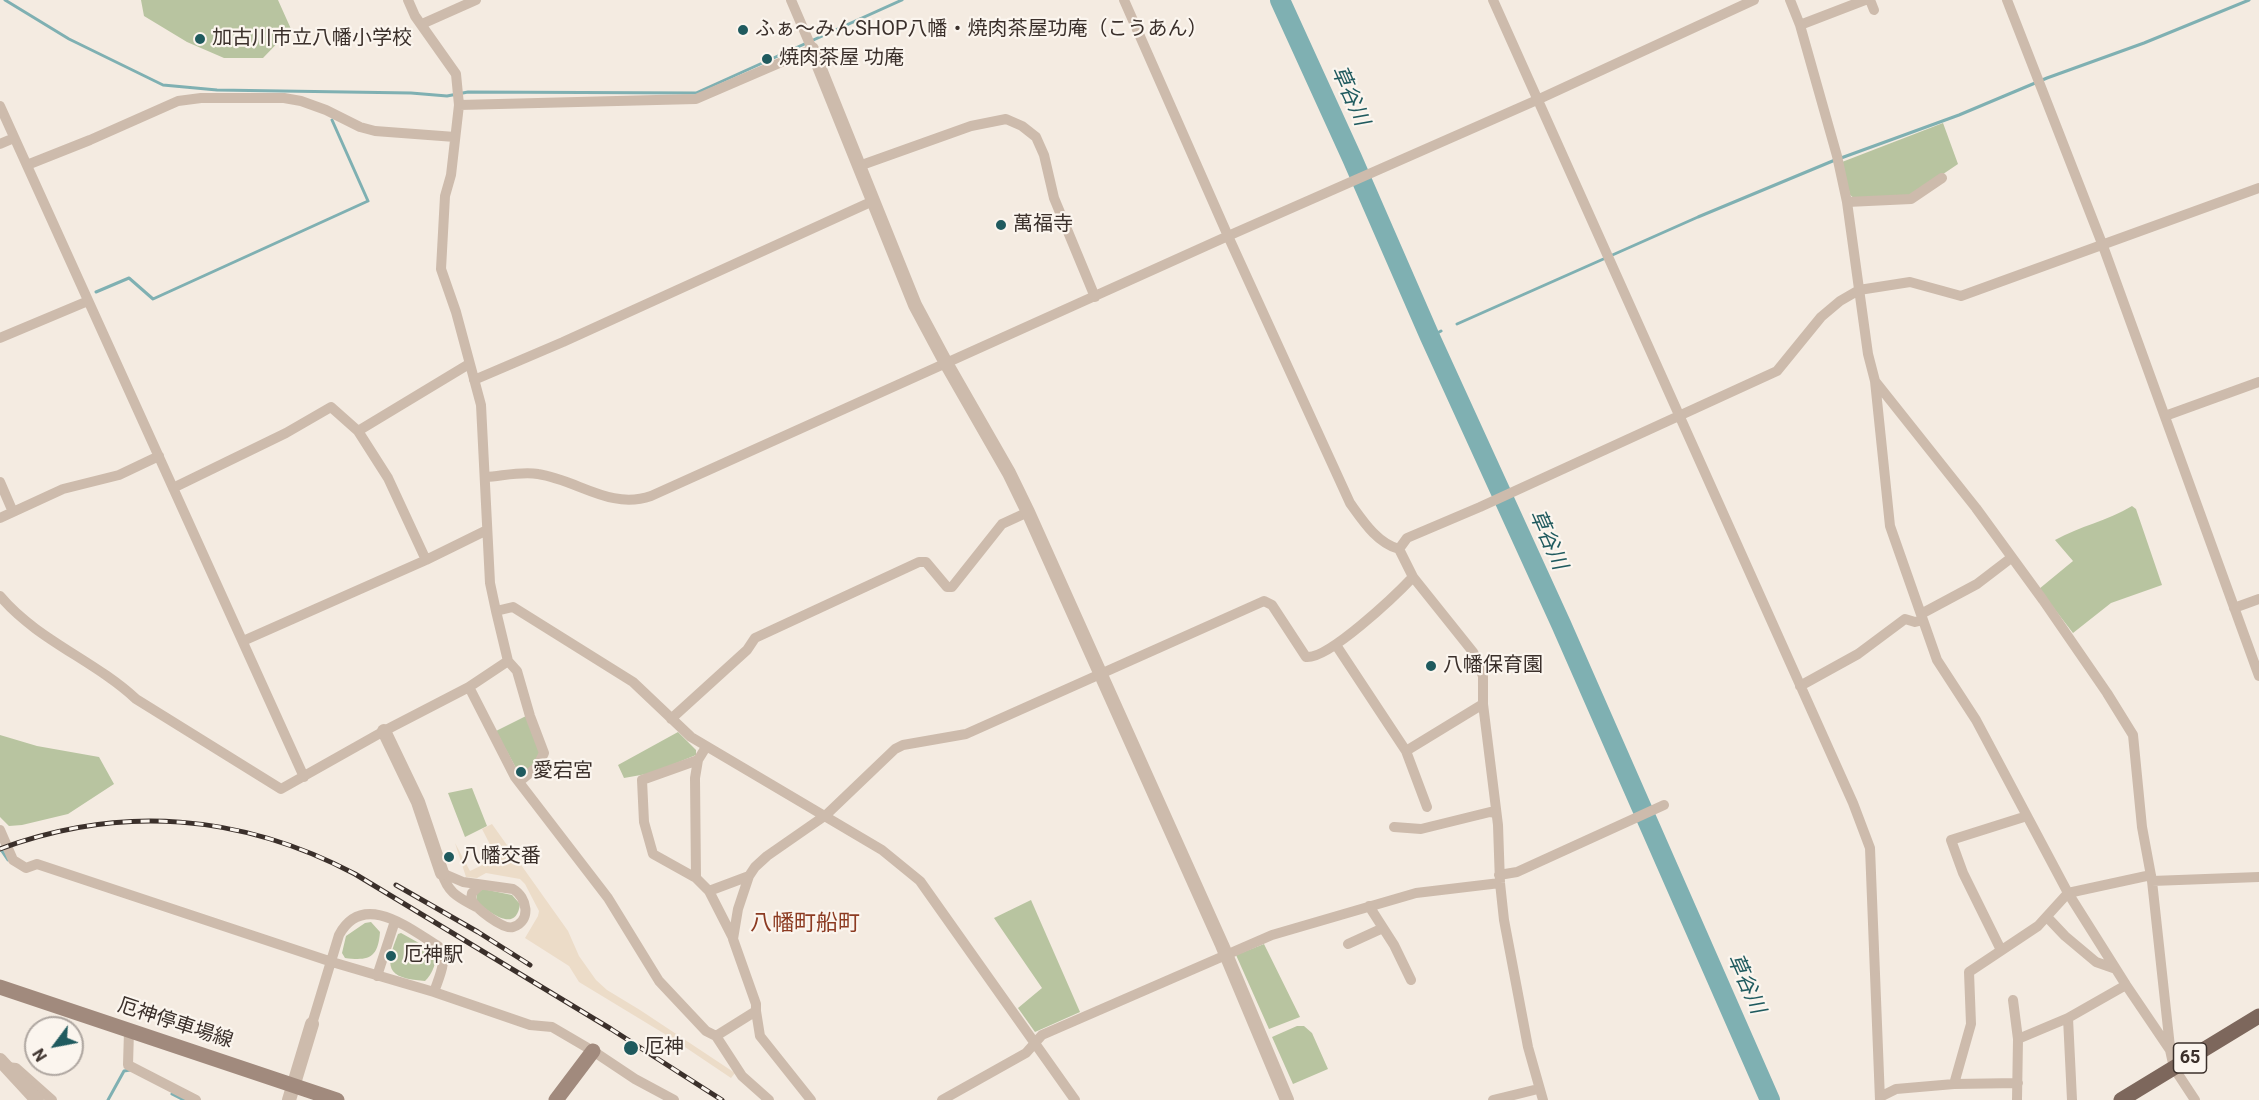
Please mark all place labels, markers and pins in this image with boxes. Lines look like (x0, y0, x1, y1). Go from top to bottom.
place label: ふぁ～みんSHOP八幡・焼肉茶屋功庵（こうあん） (755, 18, 1208, 42)
marker: ふぁ～みんSHOP八幡・焼肉茶屋功庵（こうあん） (736, 23, 750, 37)
place label: 加古川市立八幡小学校 (212, 27, 412, 51)
marker: 加古川市立八幡小学校 (193, 32, 207, 46)
place label: 焼肉茶屋 功庵 (779, 47, 904, 71)
marker: 焼肉茶屋 功庵 (760, 52, 774, 66)
place label: 萬福寺 (1013, 213, 1073, 237)
marker: 萬福寺 (994, 218, 1008, 232)
place label: 八幡保育園 (1443, 654, 1543, 678)
marker: 八幡保育園 (1424, 659, 1438, 673)
place label: 愛宕宮 (533, 760, 593, 784)
marker: 愛宕宮 (514, 765, 528, 779)
place label: 八幡交番 (461, 845, 541, 869)
marker: 八幡交番 (442, 850, 456, 864)
place label: 厄神駅 (403, 944, 463, 968)
marker: 厄神駅 (384, 949, 398, 963)
place label: 厄神 (644, 1036, 684, 1060)
marker: 厄神 (622, 1039, 640, 1057)

